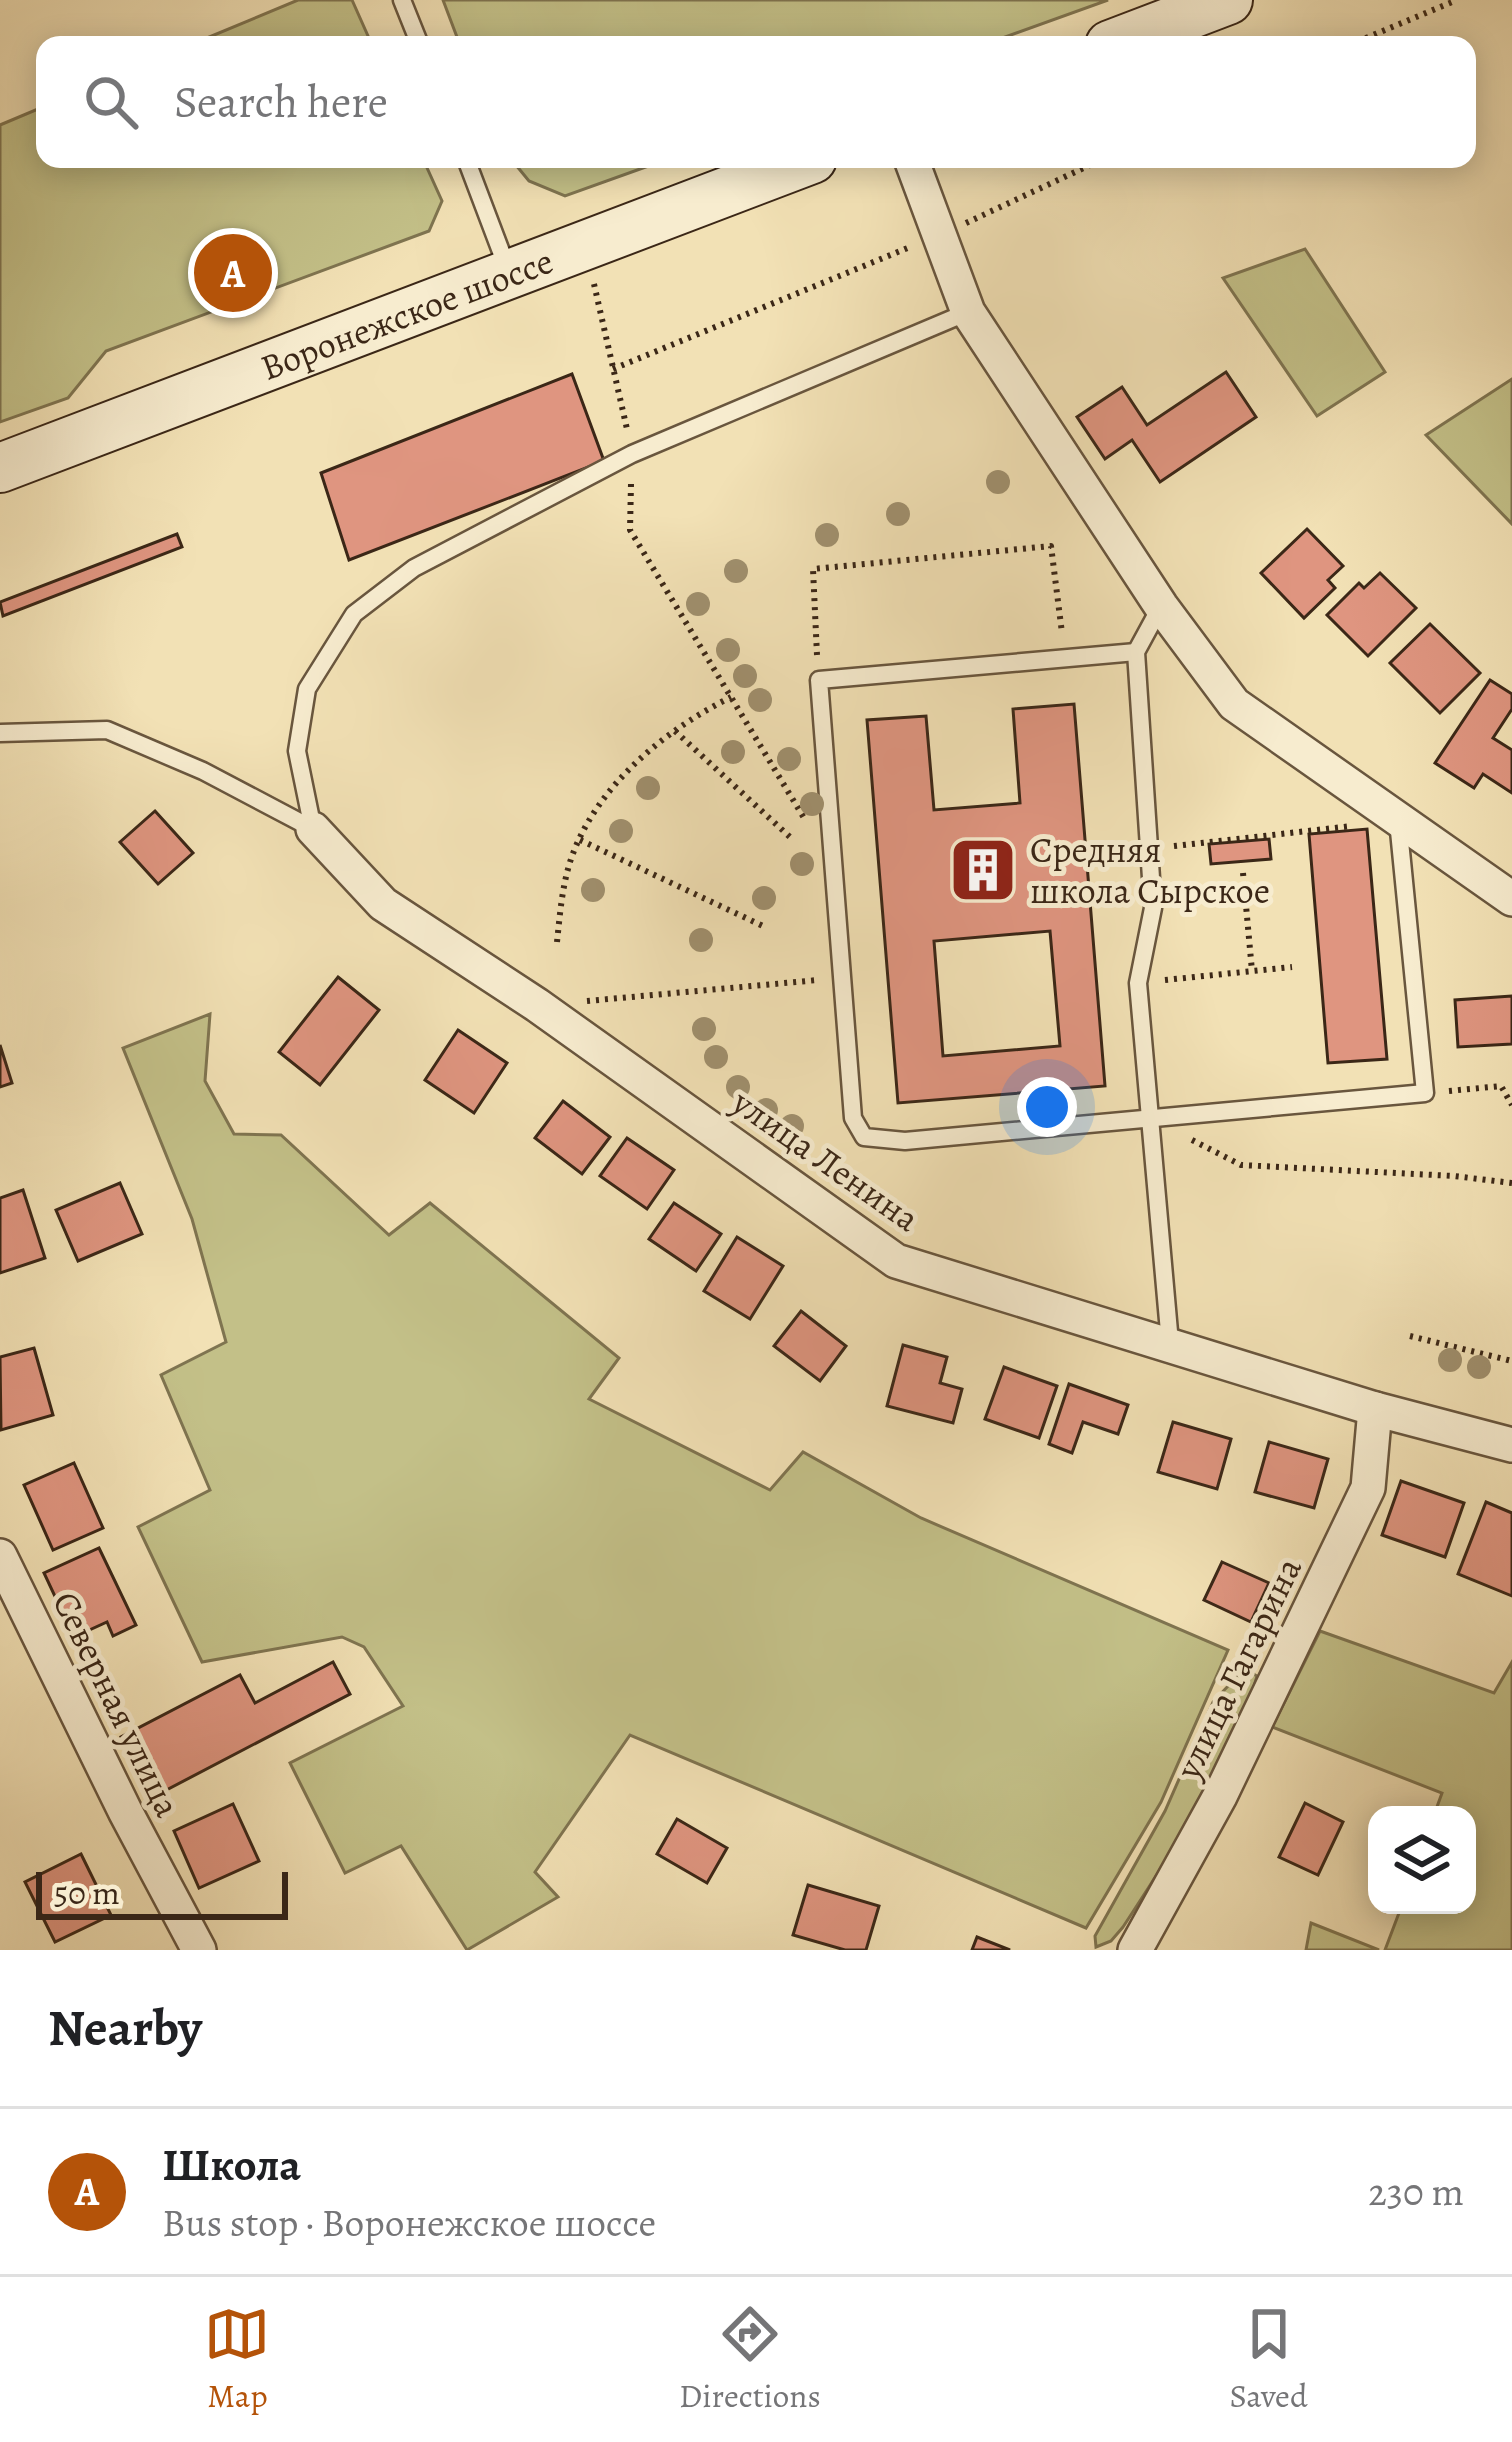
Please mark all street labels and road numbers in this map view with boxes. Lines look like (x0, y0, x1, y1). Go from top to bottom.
street label: Воронежское шоссе (253, 235, 560, 391)
street label: улица Ленина (722, 1077, 930, 1243)
street label: улица Гагарина (1163, 1549, 1313, 1788)
street label: Северная улица (41, 1583, 193, 1825)

